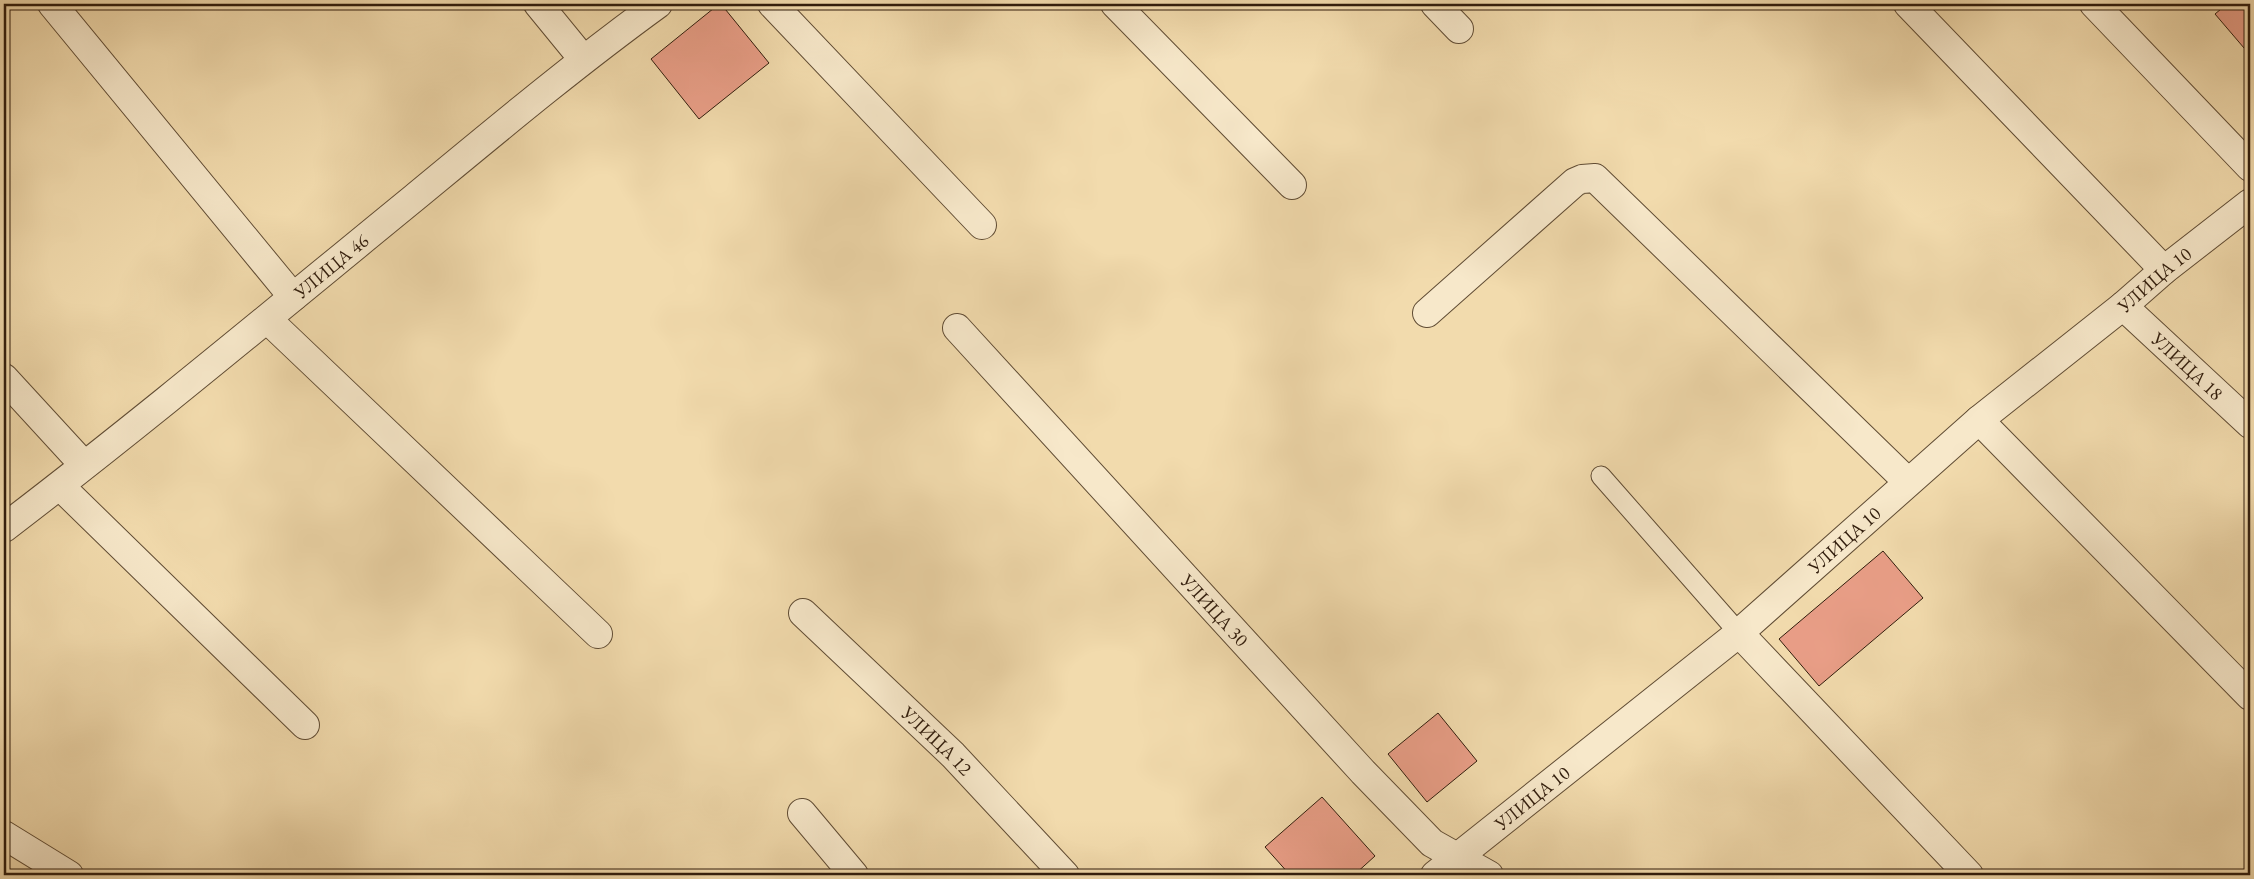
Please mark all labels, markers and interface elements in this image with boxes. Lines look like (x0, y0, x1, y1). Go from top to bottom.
street label: УЛИЦА 46 (288, 228, 374, 305)
street label: УЛИЦА 10 (2111, 241, 2196, 319)
street label: УЛИЦА 18 (2145, 326, 2229, 406)
street label: УЛИЦА 10 (1802, 501, 1886, 580)
street label: УЛИЦА 30 (1175, 568, 1254, 651)
street label: УЛИЦА 12 (896, 700, 978, 781)
street label: УЛИЦА 10 (1488, 760, 1575, 836)

